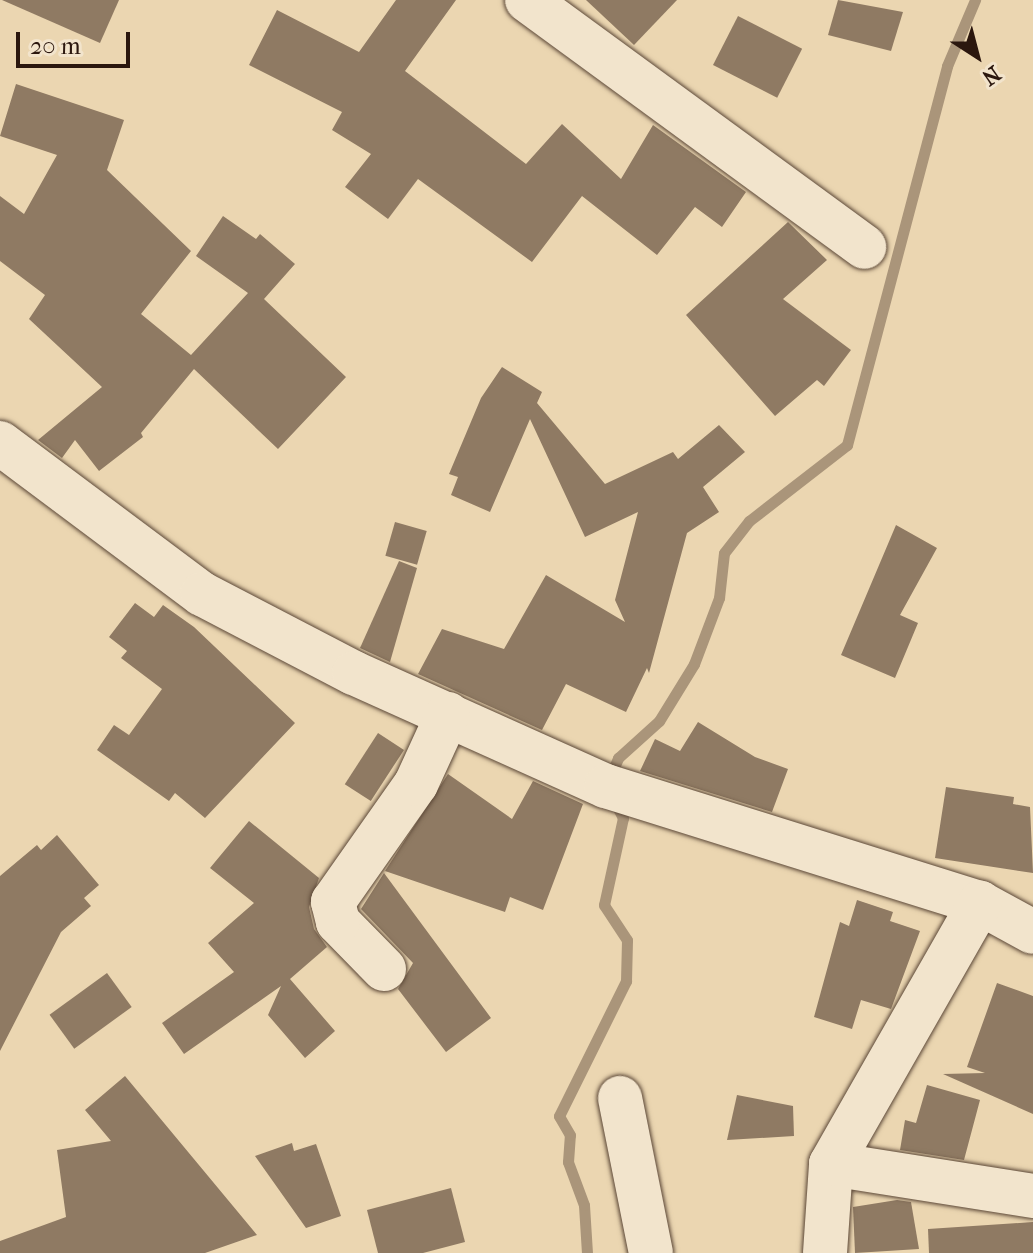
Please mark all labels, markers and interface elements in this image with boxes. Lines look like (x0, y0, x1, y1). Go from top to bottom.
scale bar (20, 16, 134, 66)
north arrow (937, 16, 1017, 96)
text: 20 m (30, 32, 81, 60)
text: N (977, 60, 1006, 91)

